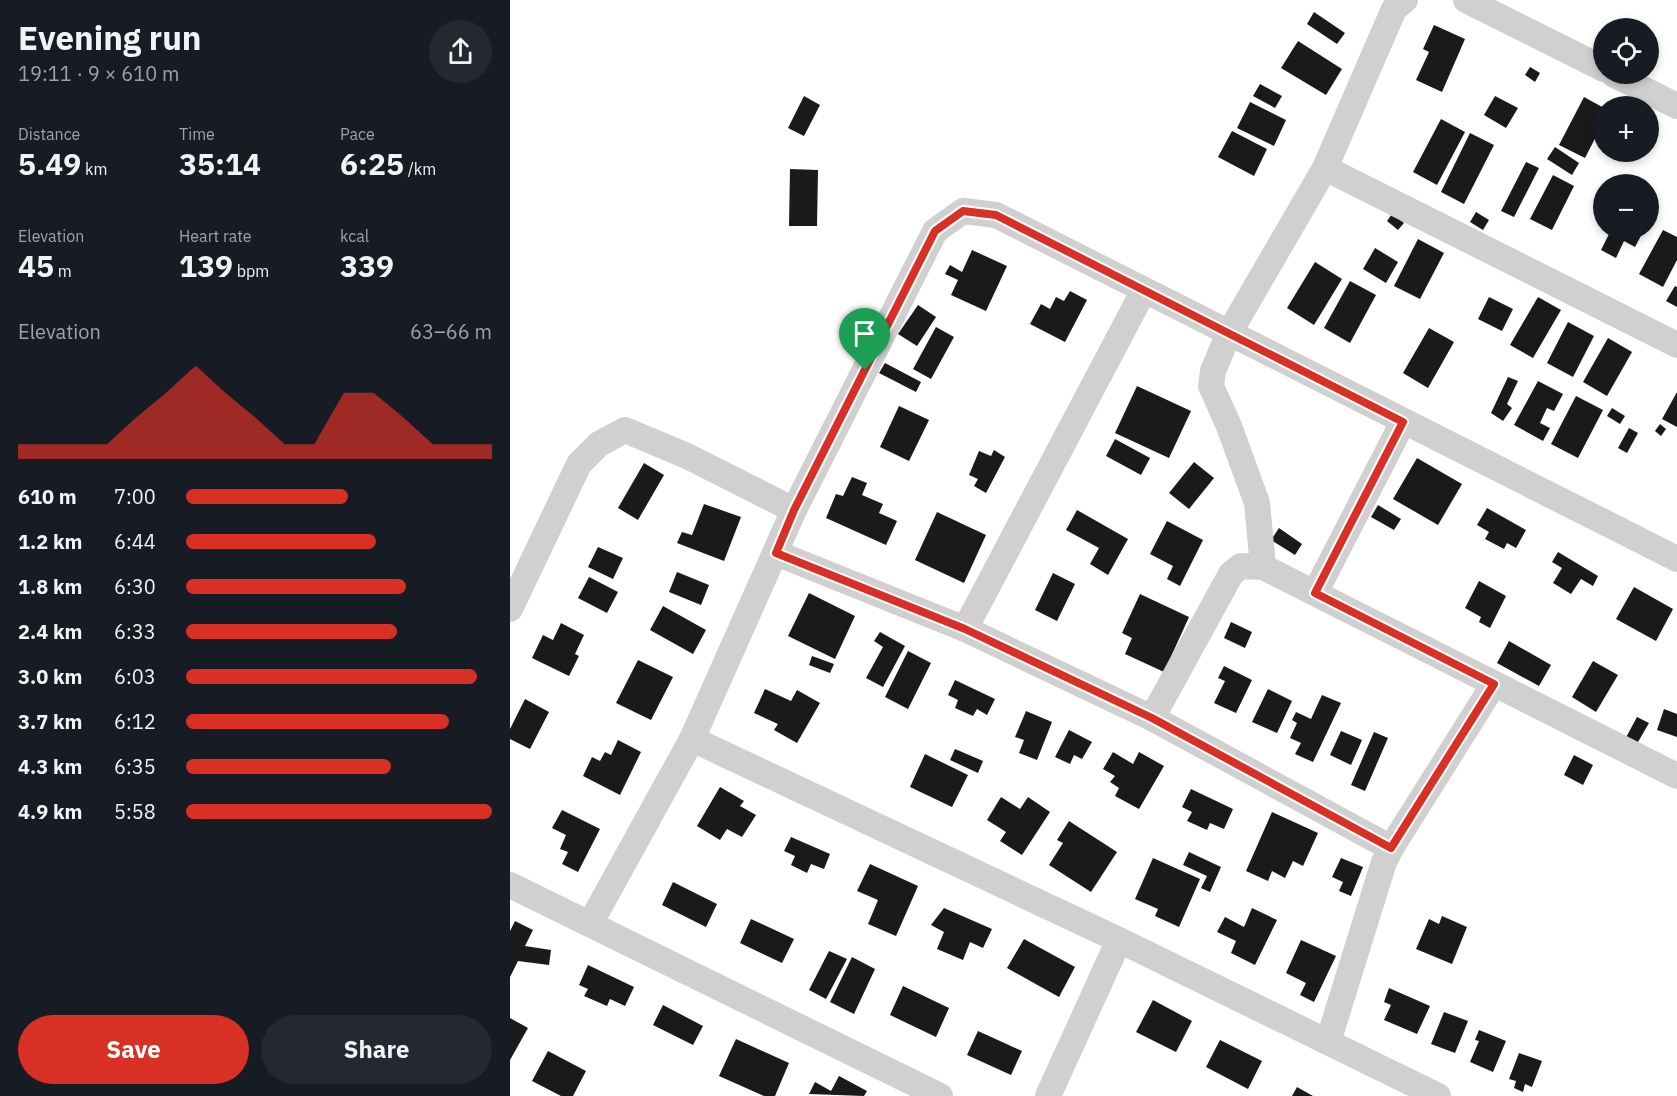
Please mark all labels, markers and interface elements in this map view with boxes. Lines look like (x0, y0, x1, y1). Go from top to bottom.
text: Evening run (18, 16, 202, 59)
map controls (1593, 18, 1659, 240)
button: locate (1593, 18, 1659, 84)
button: share (429, 20, 492, 83)
text: 19:11 · 9 × 610 m (18, 60, 179, 87)
button: + (1593, 96, 1659, 162)
text: Distance (18, 124, 80, 144)
text: Time (179, 124, 215, 144)
text: Pace (340, 124, 375, 144)
text: 5.49 (18, 144, 81, 183)
text: 35:14 (179, 144, 261, 183)
text: 6:25 (340, 144, 404, 183)
text: km (81, 159, 108, 179)
text: /km (404, 159, 436, 179)
button: − (1593, 174, 1659, 240)
text: Elevation (18, 226, 84, 246)
text: Heart rate (179, 226, 252, 246)
text: kcal (340, 226, 369, 246)
text: 45 (18, 246, 54, 285)
text: 139 (179, 246, 233, 285)
text: 339 (340, 246, 394, 285)
text: m (54, 261, 72, 281)
text: bpm (233, 261, 269, 281)
pin (839, 308, 890, 370)
icon: arrive (848, 317, 881, 350)
text: Elevation (18, 318, 101, 345)
text: 63–66 m (410, 318, 492, 345)
text: 610 m (18, 483, 77, 510)
text: 7:00 (114, 483, 156, 510)
text: 1.2 km (18, 528, 82, 555)
text: 6:44 (114, 528, 156, 555)
text: 1.8 km (18, 573, 82, 600)
text: 6:30 (114, 573, 156, 600)
text: 2.4 km (18, 618, 82, 645)
text: 6:33 (114, 618, 156, 645)
text: 3.0 km (18, 663, 82, 690)
text: 6:03 (114, 663, 156, 690)
text: 3.7 km (18, 708, 82, 735)
text: 6:12 (114, 708, 156, 735)
text: 4.3 km (18, 753, 82, 780)
text: 6:35 (114, 753, 156, 780)
text: 4.9 km (18, 798, 82, 825)
text: 5:58 (114, 798, 156, 825)
button: Save (18, 1015, 249, 1084)
button: Share (261, 1015, 492, 1084)

